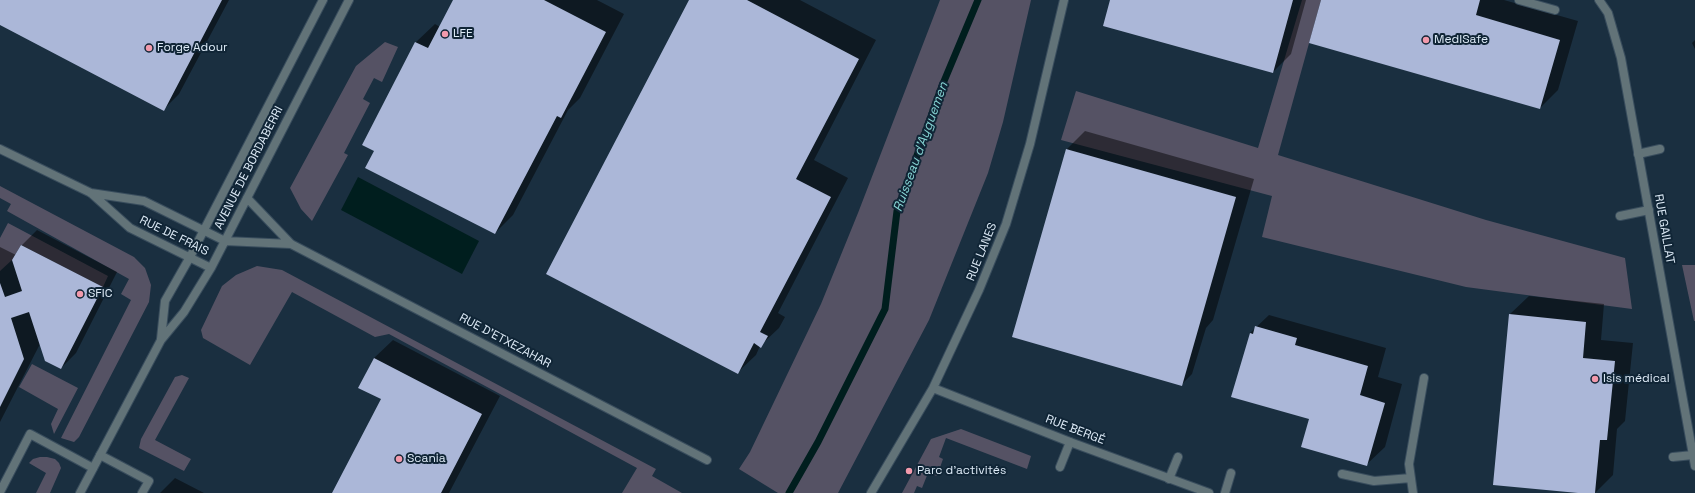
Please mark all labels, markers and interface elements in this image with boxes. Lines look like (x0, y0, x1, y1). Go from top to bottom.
place label: LFE (453, 27, 473, 41)
marker: LFE (440, 29, 450, 39)
place label: MedISafe (1434, 33, 1488, 47)
marker: MedISafe (1421, 35, 1431, 45)
place label: Forge Adour (157, 41, 228, 55)
marker: Forge Adour (144, 43, 154, 53)
water label: Ruisseau d'Ayguemen (890, 80, 952, 214)
street label: AVENUE DE BORDABERRI (212, 104, 286, 232)
street label: RUE GAILLAT (1651, 193, 1677, 265)
street label: RUE DE FRAIS (137, 213, 211, 259)
street label: RUE LANES (964, 221, 1000, 283)
place label: SFIC (88, 287, 112, 301)
marker: SFIC (75, 289, 85, 299)
street label: RUE D'ETXEZAHAR (457, 311, 553, 371)
place label: Isis médical (1603, 372, 1670, 386)
marker: Isis médical (1590, 374, 1600, 384)
street label: RUE BERGÉ (1043, 412, 1107, 448)
place label: Scania (407, 452, 446, 466)
marker: Scania (394, 454, 404, 464)
place label: Parc d'activités (917, 464, 1006, 478)
marker: Parc d'activités (904, 466, 914, 476)

